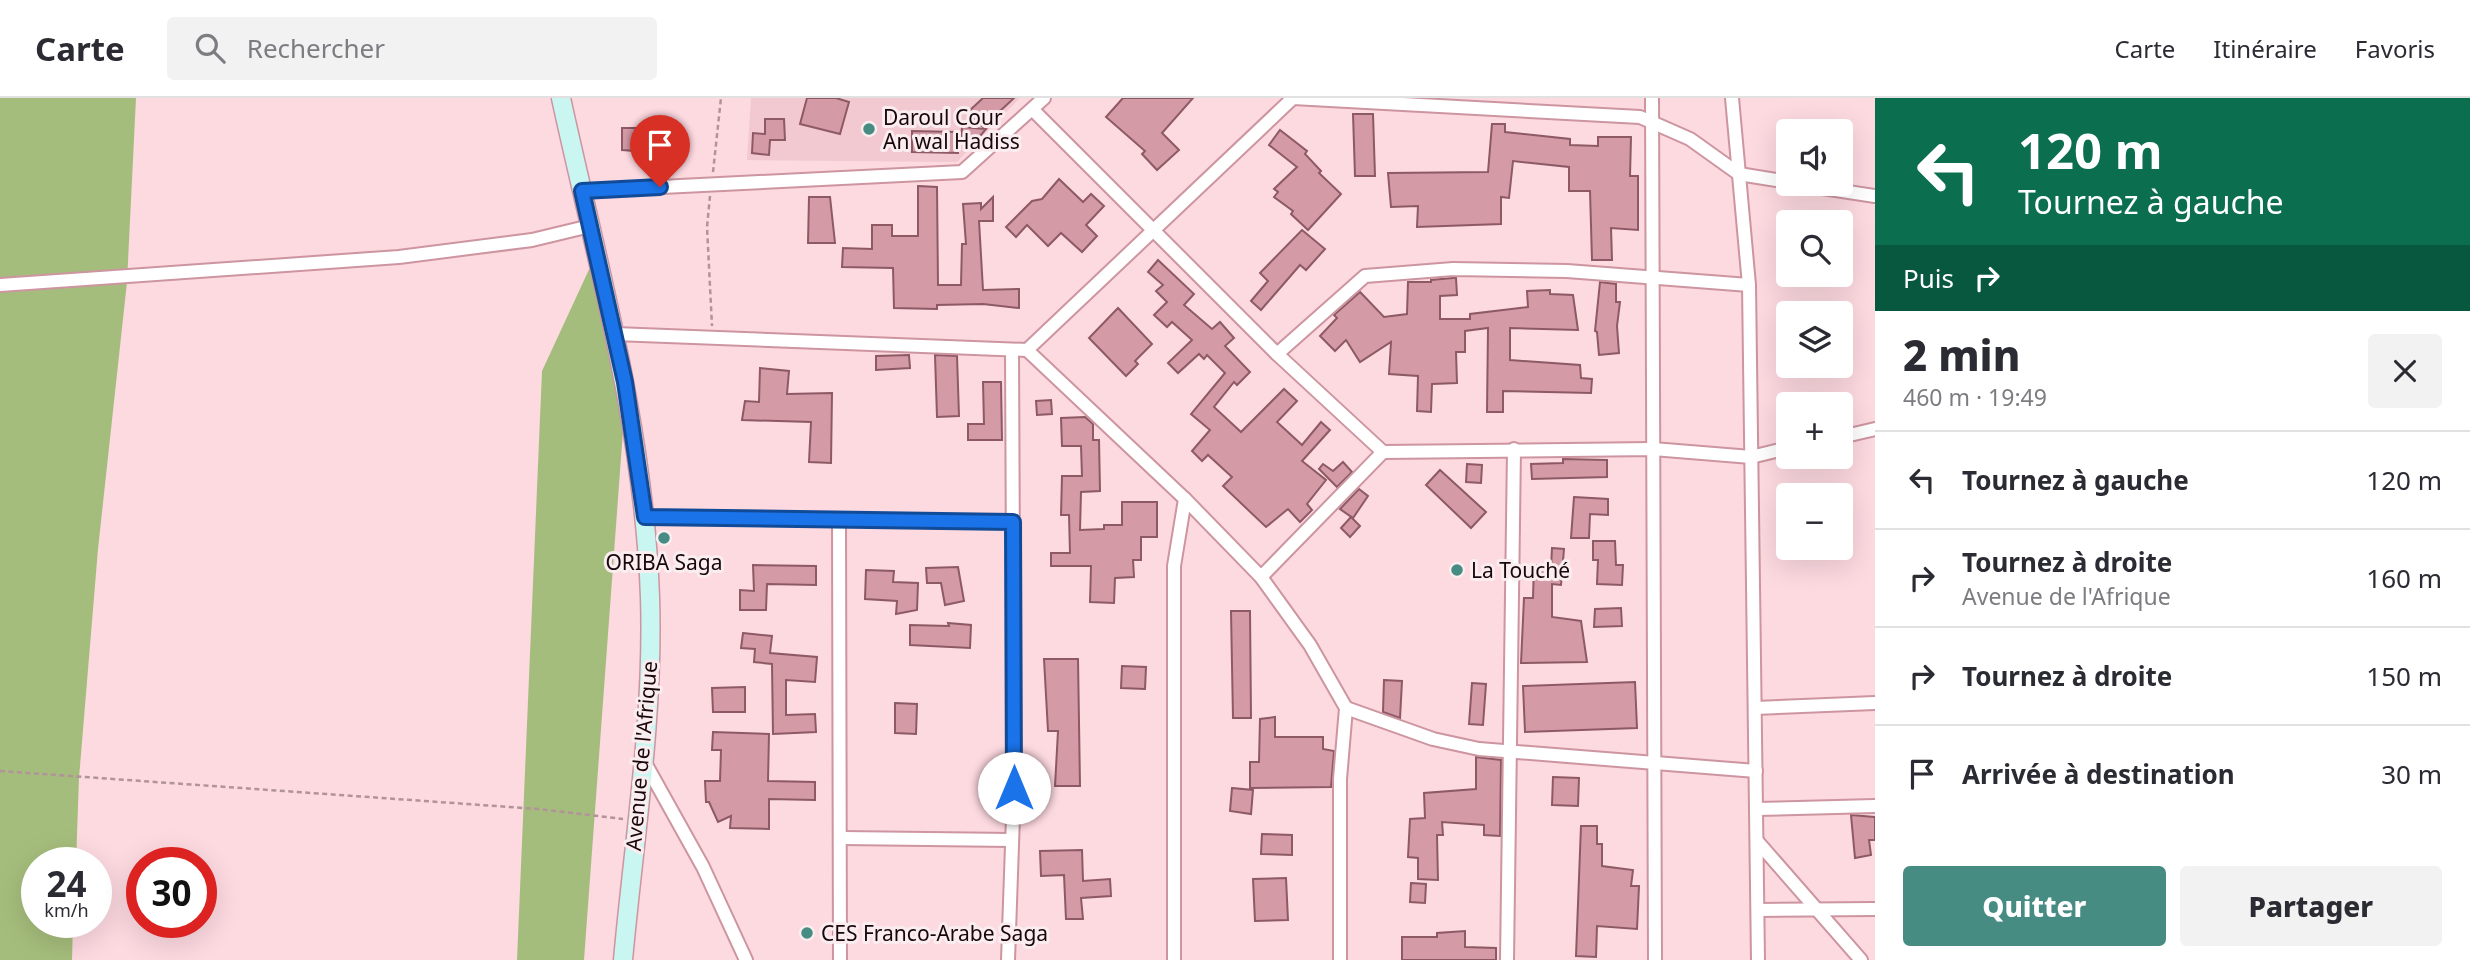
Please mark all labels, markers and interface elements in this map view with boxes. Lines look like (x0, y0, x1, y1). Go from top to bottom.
search box (167, 17, 657, 80)
text: Carte (35, 26, 125, 71)
icon: search (191, 29, 229, 67)
text: Rechercher (247, 30, 385, 66)
text: Carte (2115, 32, 2175, 65)
text: Itinéraire (2213, 32, 2317, 65)
text: Favoris (2355, 32, 2435, 65)
place label: Daroul Cour An wal Hadiss (883, 103, 1020, 155)
pin (630, 115, 690, 187)
text: 120 m (2018, 117, 2163, 183)
map controls (1776, 119, 1853, 560)
button: sound (1776, 119, 1853, 196)
marker: Daroul Cour An wal Hadiss (861, 121, 877, 137)
icon: arrive (641, 126, 679, 164)
icon: left (1903, 126, 1994, 217)
text: Tournez à gauche (2018, 180, 2284, 223)
button: search (1776, 210, 1853, 287)
icon: right (1968, 259, 2006, 297)
text: Puis (1903, 260, 1954, 296)
button: layers (1776, 301, 1853, 378)
text: 2 min (1903, 326, 2020, 383)
button: close (2368, 334, 2442, 408)
text: 460 m · 19:49 (1903, 381, 2047, 413)
button: + (1776, 392, 1853, 469)
icon: left (1903, 461, 1941, 499)
text: Tournez à gauche (1962, 462, 2189, 498)
text: 120 m (2366, 462, 2442, 498)
button: − (1776, 483, 1853, 560)
marker: ORIBA Saga (656, 530, 672, 546)
text: Tournez à droite (1962, 544, 2172, 580)
place label: ORIBA Saga (605, 548, 723, 576)
place label: La Touché (1471, 556, 1570, 584)
icon: right (1903, 559, 1941, 597)
text: 160 m (2366, 560, 2442, 596)
marker: La Touché (1449, 562, 1465, 578)
text: Avenue de l'Afrique (1962, 580, 2171, 612)
icon: right (1903, 657, 1941, 695)
text: Tournez à droite (1962, 658, 2172, 694)
text: 150 m (2366, 658, 2442, 694)
street label: Avenue de l'Afrique (619, 660, 663, 852)
position arrow (977, 751, 1051, 825)
icon: arrive (1903, 755, 1941, 793)
text: Arrivée à destination (1962, 756, 2235, 792)
text: 30 m (2381, 756, 2442, 792)
speed limit sign: 30 (126, 847, 217, 938)
text: 24 (46, 860, 87, 907)
button: Quitter (1903, 866, 2166, 946)
button: Partager (2180, 866, 2442, 946)
text: km/h (44, 898, 89, 922)
place label: CES Franco-Arabe Saga (821, 919, 1048, 947)
marker: CES Franco-Arabe Saga (799, 925, 815, 941)

